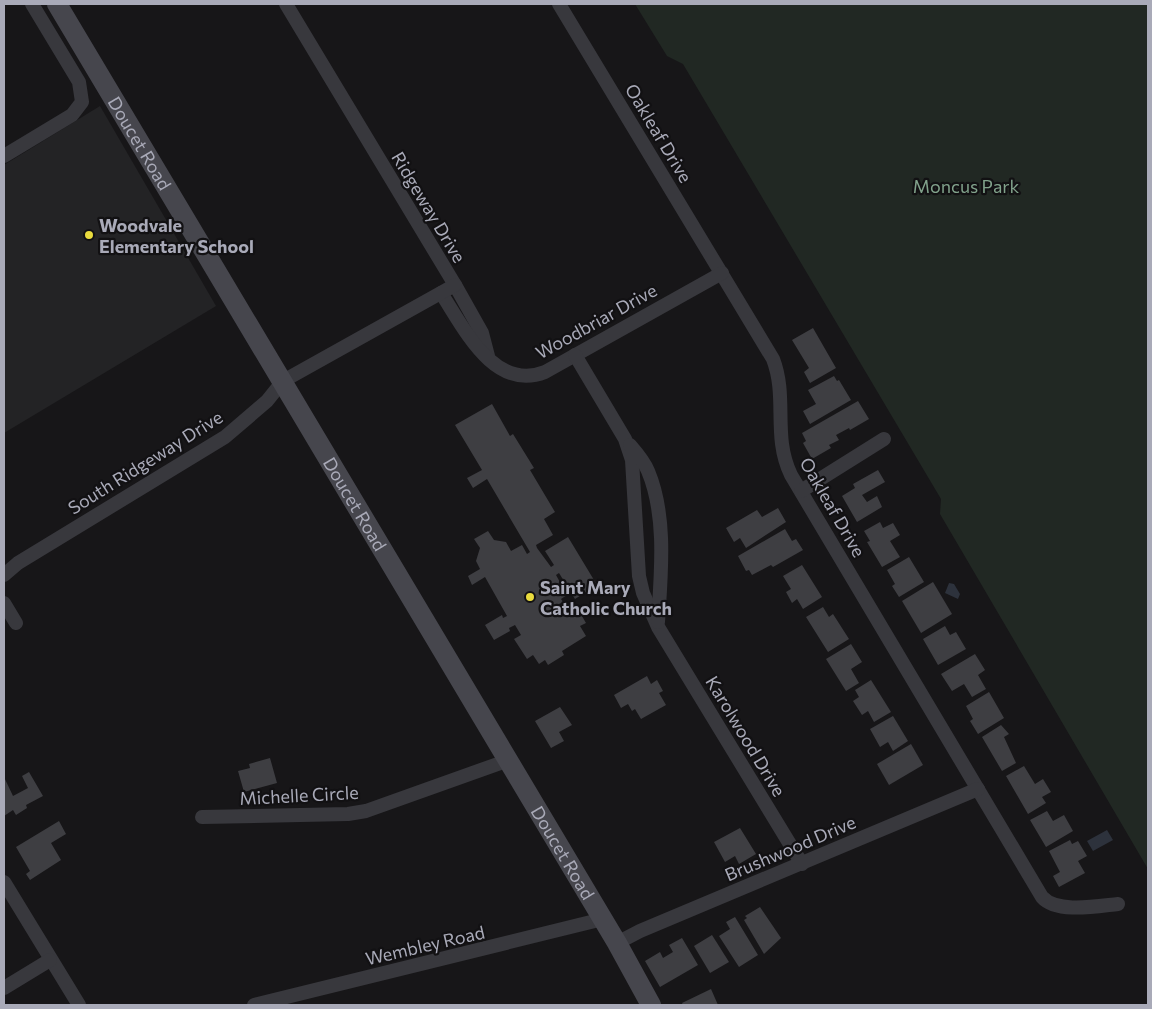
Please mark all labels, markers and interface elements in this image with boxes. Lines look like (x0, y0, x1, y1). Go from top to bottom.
street label: Oakleaf Drive (621, 80, 697, 186)
street label: Doucet Road (104, 92, 176, 194)
street label: Ridgeway Drive (387, 148, 471, 266)
park label: Moncus Park (913, 175, 1019, 197)
place label: Woodvale Elementary School (99, 214, 254, 257)
marker: Woodvale Elementary School (83, 229, 95, 241)
street label: Woodbriar Drive (532, 279, 660, 363)
street label: South Ridgeway Drive (64, 405, 226, 519)
street label: Doucet Road (319, 453, 392, 555)
street label: Oakleaf Drive (796, 453, 870, 561)
place label: Saint Mary Catholic Church (540, 576, 672, 619)
marker: Saint Mary Catholic Church (524, 591, 536, 603)
street label: Karolwood Drive (701, 672, 791, 800)
street label: Michelle Circle (239, 781, 359, 809)
street label: Doucet Road (527, 802, 599, 903)
street label: Brushwood Drive (721, 811, 859, 885)
street label: Wembley Road (363, 921, 487, 969)

